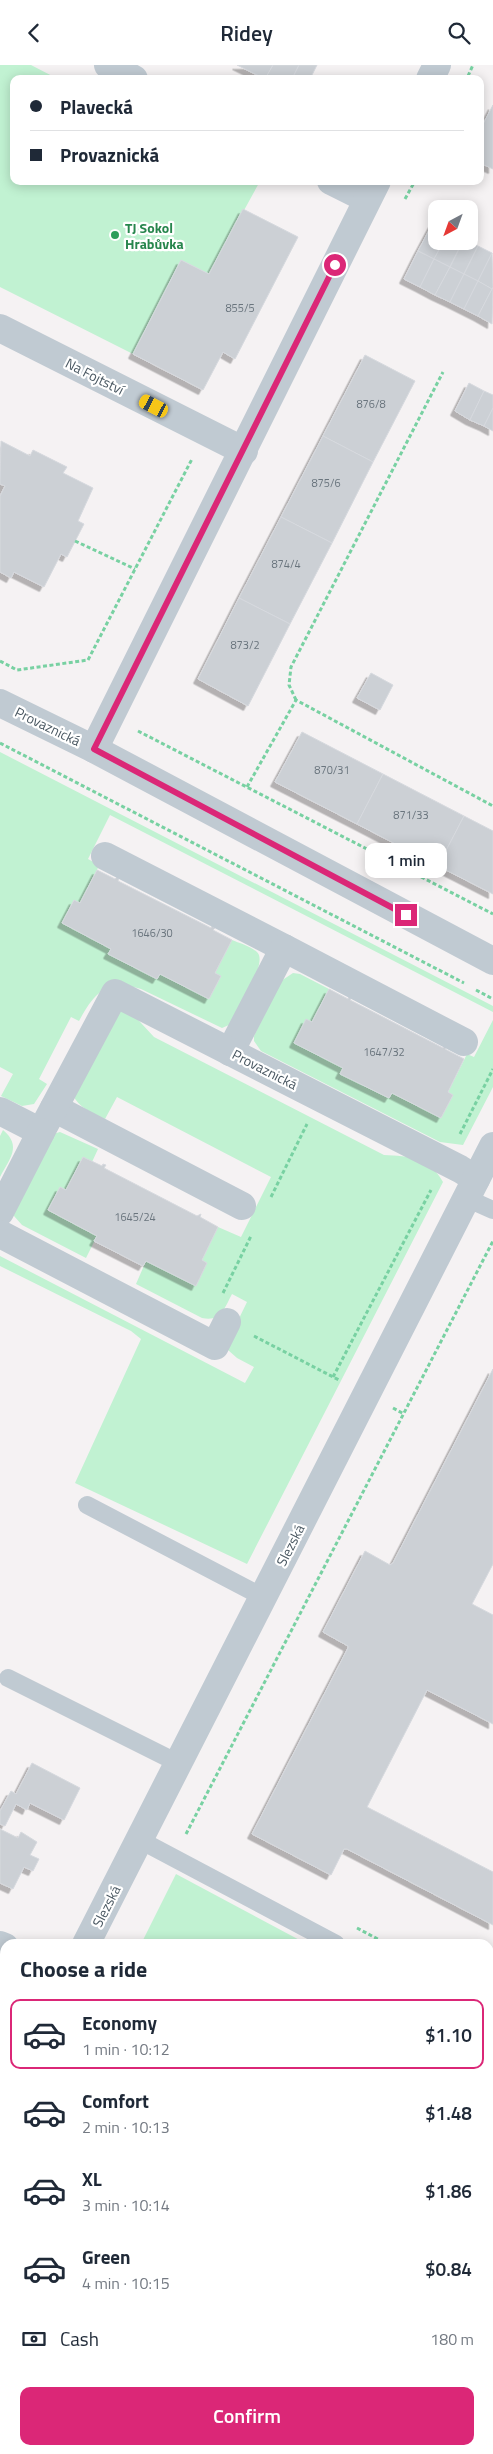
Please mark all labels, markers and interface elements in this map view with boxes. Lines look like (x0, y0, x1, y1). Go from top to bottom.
text: Ridey (220, 16, 273, 50)
icon: back (20, 19, 48, 47)
icon: search (445, 19, 473, 47)
text: Plavecká (60, 92, 133, 121)
text: Provaznická (60, 140, 159, 169)
north arrow (428, 200, 478, 250)
map controls (428, 200, 478, 250)
place label: TJ Sokol Hrabůvka (125, 217, 184, 254)
marker: TJ Sokol Hrabůvka (109, 229, 121, 241)
route start (324, 254, 346, 276)
house number: 855/5 (225, 300, 255, 316)
street label: Na Fojtství (62, 352, 129, 400)
car (137, 393, 170, 419)
house number: 876/8 (356, 396, 386, 412)
house number: 875/6 (311, 475, 341, 491)
house number: 874/4 (271, 556, 301, 572)
house number: 873/2 (230, 637, 260, 653)
street label: Provaznická (12, 701, 84, 751)
house number: 870/31 (314, 762, 350, 778)
house number: 871/33 (393, 807, 429, 823)
callout: 1 min (365, 843, 447, 877)
text: 1 min (387, 848, 425, 872)
route end (395, 904, 417, 926)
house number: 1646/30 (131, 925, 173, 941)
street label: Provaznická (229, 1044, 301, 1094)
house number: 1647/32 (363, 1044, 405, 1060)
house number: 1645/24 (114, 1209, 156, 1225)
street label: Slezská (271, 1520, 309, 1570)
street label: Slezská (87, 1881, 125, 1931)
text: Choose a ride (20, 1952, 147, 1986)
text: Economy (82, 2008, 157, 2037)
icon: car (22, 2012, 67, 2057)
text: $1.10 (425, 2020, 472, 2049)
text: 1 min · 10:12 (82, 2037, 170, 2061)
text: Comfort (82, 2086, 149, 2115)
icon: car (22, 2090, 67, 2135)
text: $1.48 (425, 2098, 472, 2127)
text: 2 min · 10:13 (82, 2115, 170, 2139)
text: XL (82, 2164, 102, 2193)
icon: car (22, 2168, 67, 2213)
text: $1.86 (425, 2176, 472, 2205)
text: 3 min · 10:14 (82, 2193, 170, 2217)
text: Green (82, 2242, 131, 2271)
icon: car (22, 2246, 67, 2291)
text: $0.84 (425, 2254, 472, 2283)
text: 4 min · 10:15 (82, 2271, 170, 2295)
text: Cash (60, 2324, 99, 2353)
icon: cash (20, 2325, 48, 2353)
text: 180 m (430, 2327, 474, 2351)
button: Confirm (20, 2387, 474, 2445)

